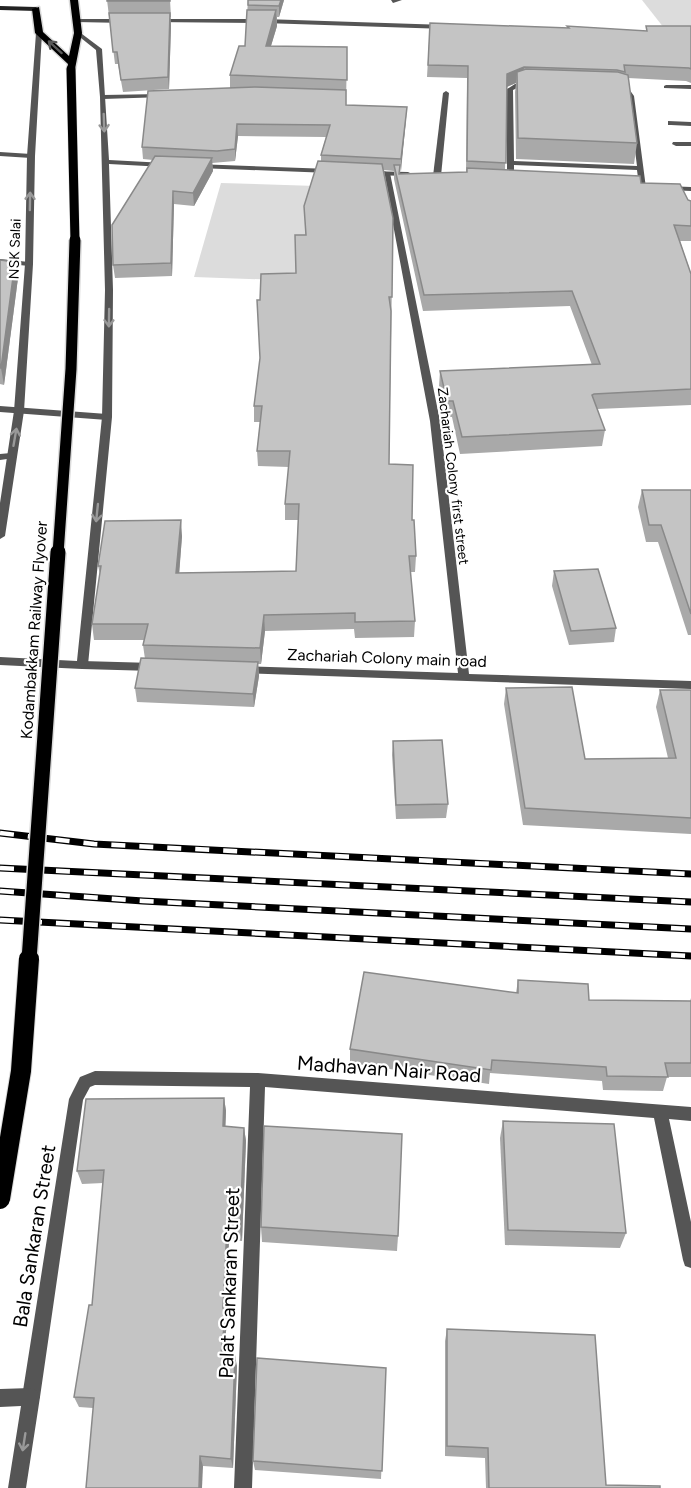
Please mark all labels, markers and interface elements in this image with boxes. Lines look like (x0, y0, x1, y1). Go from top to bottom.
one-way arrow (48, 40, 63, 54)
one-way arrow (98, 113, 110, 133)
one-way arrow (24, 191, 36, 211)
street label: NSK Salai (5, 218, 25, 280)
one-way arrow (103, 308, 114, 328)
street label: Zachariah Colony first street (434, 386, 472, 566)
one-way arrow (10, 428, 21, 447)
one-way arrow (91, 502, 102, 522)
street label: Kodambakkam Railway Flyover (17, 520, 51, 740)
street label: Zachariah Colony main road (287, 645, 487, 671)
street label: Madhavan Nair Road (296, 1051, 482, 1087)
street label: Bala Sankaran Street (8, 1143, 60, 1329)
street label: Palat Sankaran Street (214, 1187, 244, 1379)
one-way arrow (18, 1432, 29, 1452)

